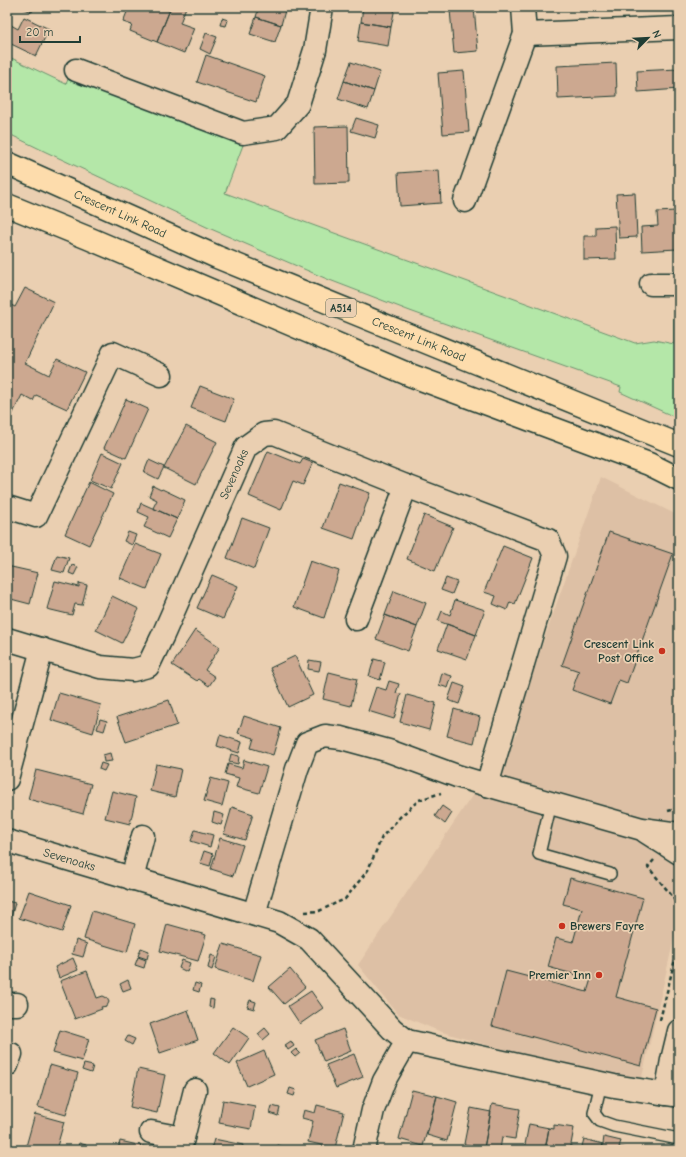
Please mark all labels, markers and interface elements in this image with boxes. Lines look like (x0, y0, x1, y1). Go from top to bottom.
scale bar (20, 18, 80, 44)
north arrow (628, 18, 668, 58)
text: 20 m (26, 25, 54, 39)
text: N (649, 28, 664, 40)
street label: Crescent Link Road (72, 187, 169, 240)
road number: A514 (326, 299, 356, 317)
street label: Crescent Link Road (370, 314, 468, 364)
street label: Sevenoaks (217, 447, 251, 501)
place label: Crescent Link Post Office (584, 637, 654, 665)
marker: Crescent Link Post Office (657, 646, 667, 656)
street label: Sevenoaks (42, 845, 97, 874)
place label: Brewers Fayre (570, 919, 644, 933)
marker: Brewers Fayre (557, 921, 567, 931)
place label: Premier Inn (529, 968, 591, 982)
marker: Premier Inn (594, 970, 604, 980)

